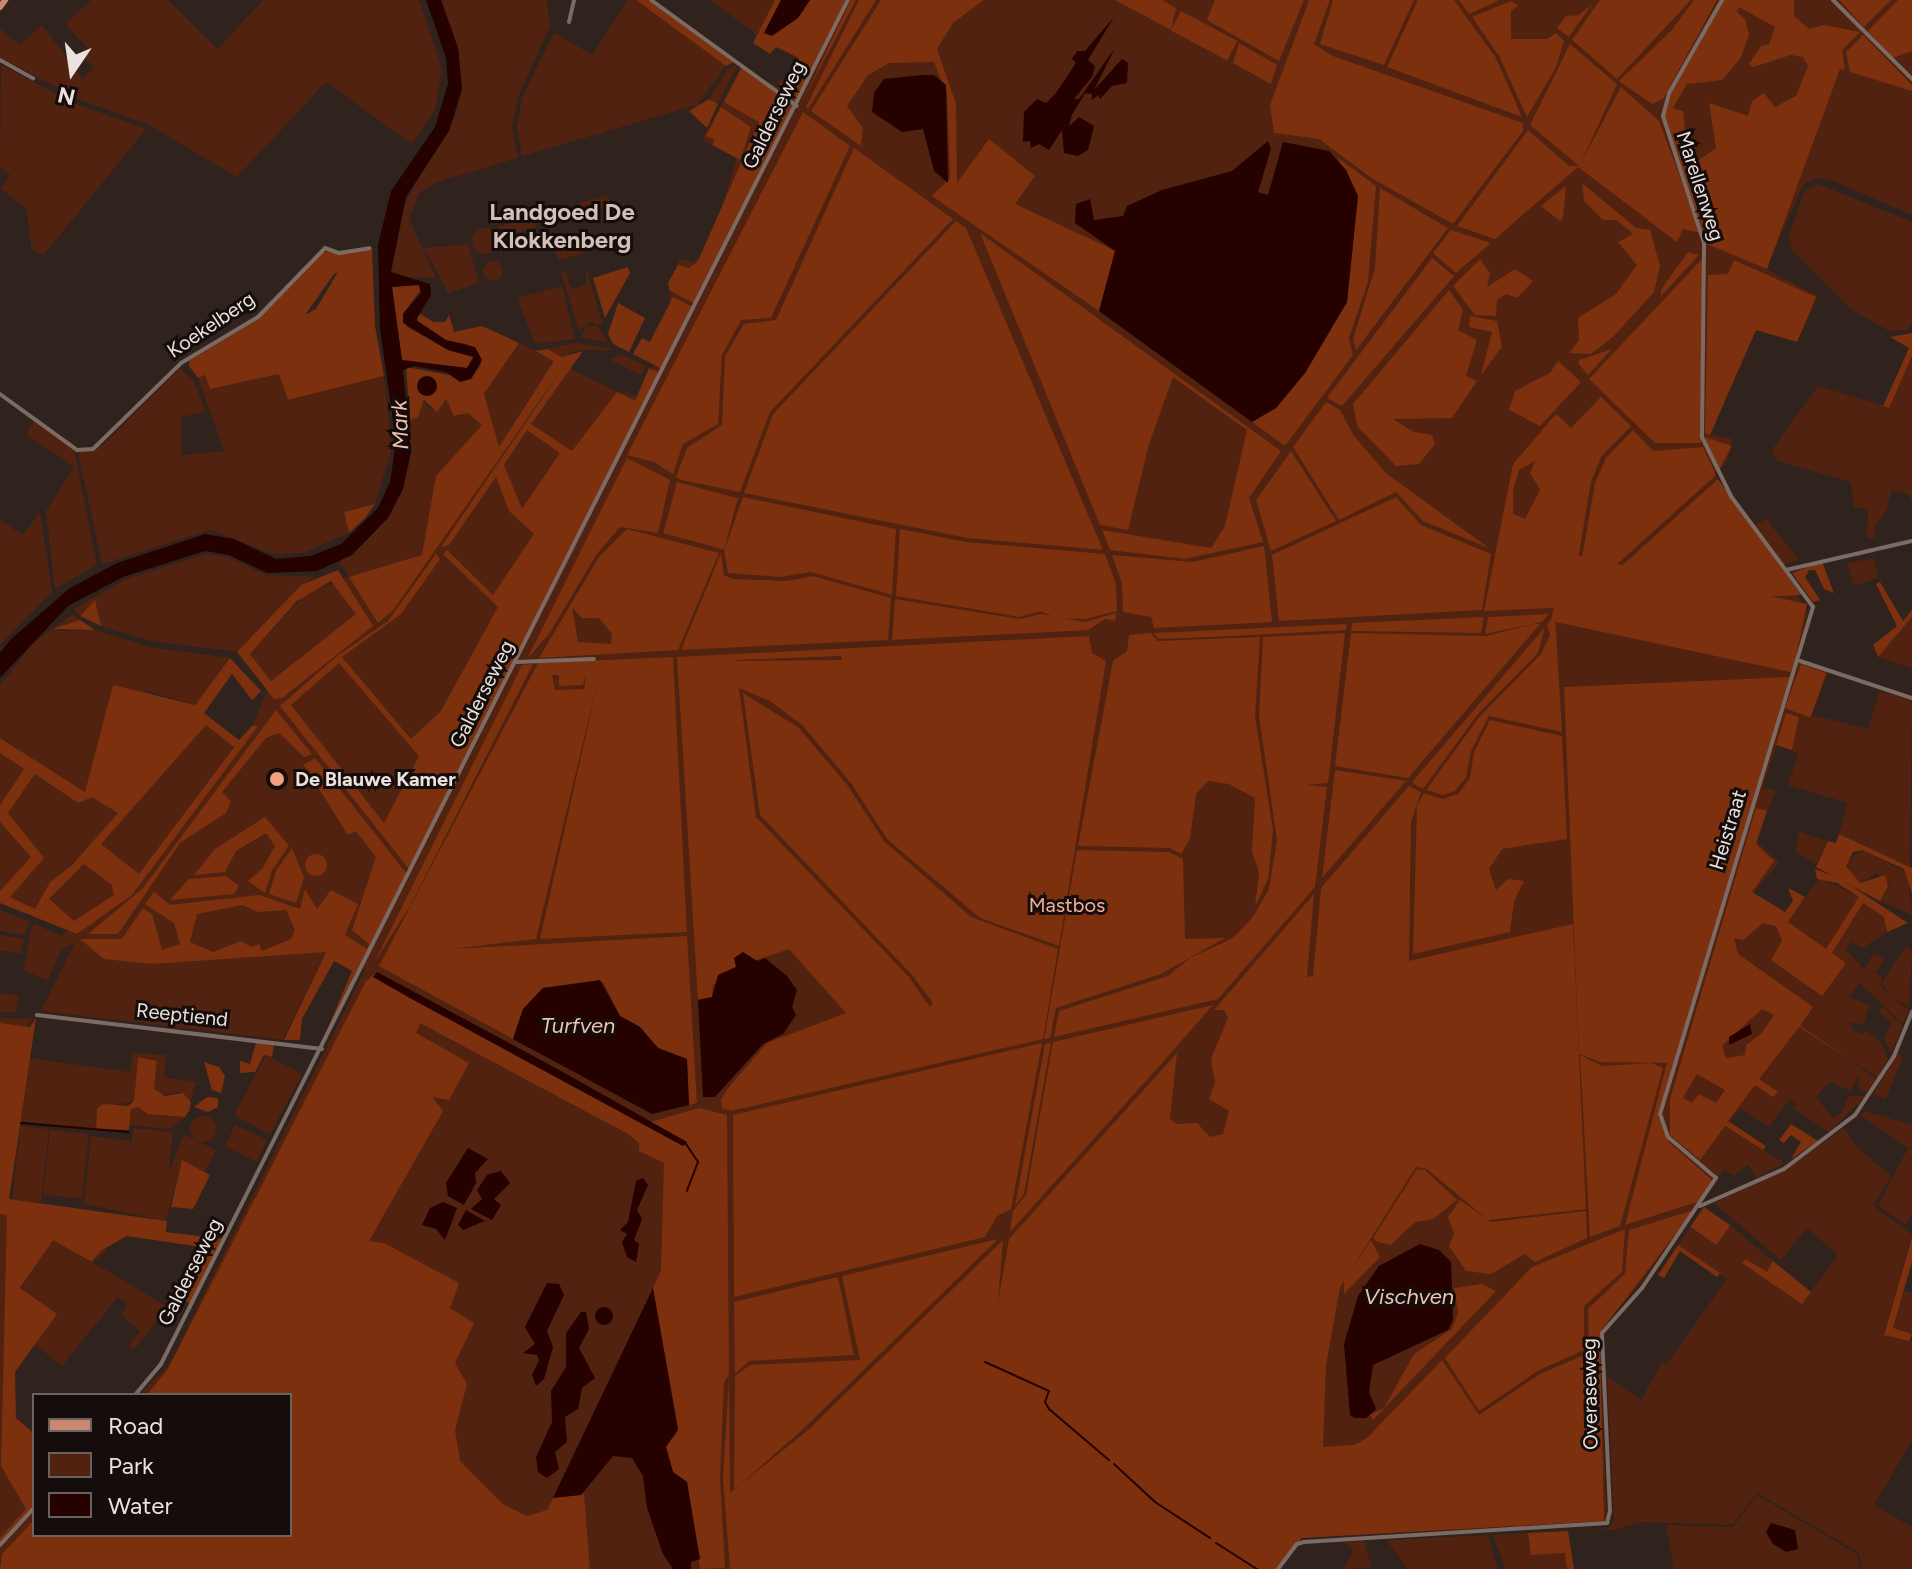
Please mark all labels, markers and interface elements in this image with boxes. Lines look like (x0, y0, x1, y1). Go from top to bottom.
north arrow (32, 32, 112, 112)
street label: Galderseweg (738, 57, 810, 173)
text: N (55, 81, 78, 111)
street label: Marellenweg (1671, 128, 1729, 244)
district label: Landgoed De Klokkenberg (489, 198, 635, 254)
street label: Koekelberg (163, 287, 259, 363)
water label: Mark (386, 400, 414, 450)
street label: Galderseweg (445, 636, 519, 752)
place label: De Blauwe Kamer (295, 767, 456, 791)
marker: De Blauwe Kamer (266, 768, 288, 790)
street label: Heistraat (1705, 787, 1751, 873)
park label: Mastbos (1029, 893, 1105, 917)
street label: Reeptiend (135, 998, 229, 1032)
water label: Turfven (541, 1013, 615, 1039)
street label: Galderseweg (153, 1214, 227, 1330)
water label: Vischven (1364, 1284, 1454, 1310)
street label: Overaseweg (1577, 1338, 1603, 1450)
legend (32, 1393, 292, 1537)
text: Road (108, 1411, 163, 1440)
text: Park (108, 1451, 154, 1480)
text: Water (108, 1491, 173, 1520)

